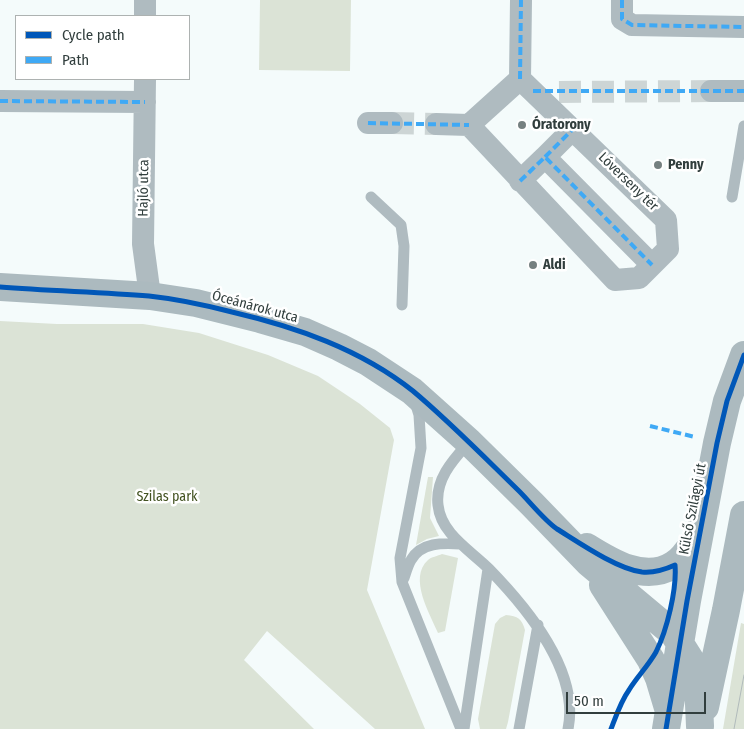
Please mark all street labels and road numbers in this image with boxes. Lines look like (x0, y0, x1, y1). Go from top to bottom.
street label: Lóverseny tér (595, 149, 661, 215)
street label: Hajló utca (135, 159, 153, 217)
street label: Óceánárok utca (210, 287, 300, 327)
street label: Külső Szilágyi út (676, 462, 710, 556)

